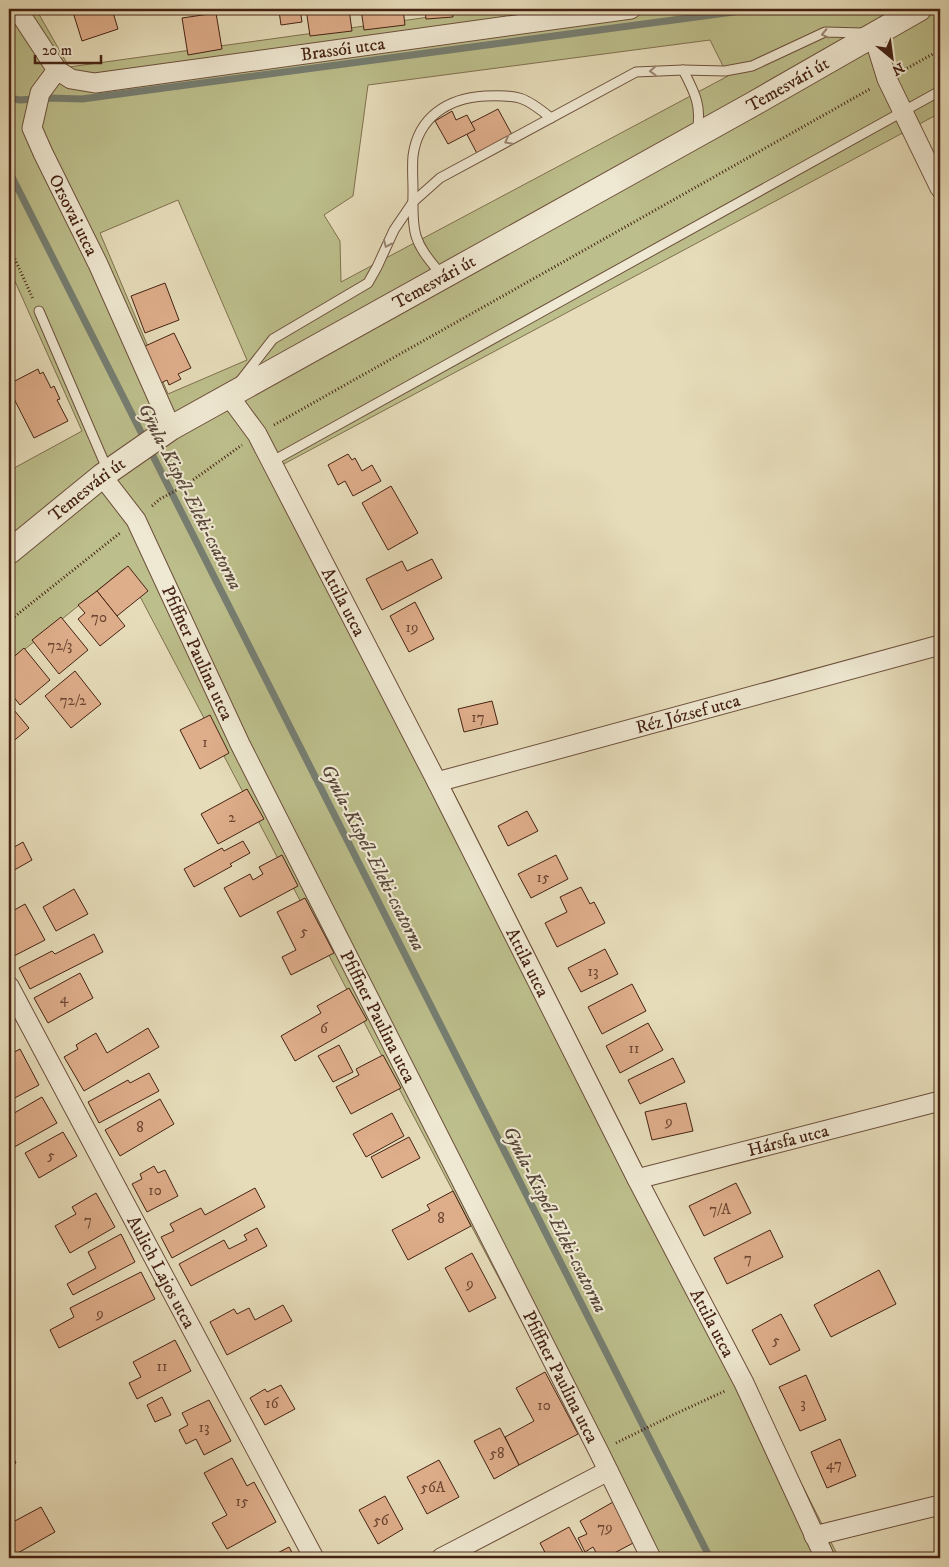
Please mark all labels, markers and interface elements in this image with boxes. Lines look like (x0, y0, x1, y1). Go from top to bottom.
one-way arrow (821, 28, 829, 39)
scale bar (35, 32, 101, 64)
north arrow (866, 32, 916, 82)
street label: Brassói utca (299, 33, 387, 66)
text: 20 m (42, 41, 72, 60)
street label: Temesvári út (743, 53, 833, 117)
text: N (888, 58, 907, 79)
one-way arrow (648, 66, 656, 77)
one-way arrow (504, 135, 513, 145)
street label: Orsovai utca (43, 171, 102, 260)
one-way arrow (383, 239, 394, 248)
street label: Temesvári út (389, 251, 480, 314)
water label: Gyula-Kispél-Eleki-csatorna (132, 399, 247, 594)
street label: Temesvári út (45, 453, 130, 527)
street label: Attila utca (316, 564, 370, 641)
street label: Pfiffner Paulina utca (156, 582, 238, 724)
house number: 70 (91, 608, 107, 627)
house number: 19 (406, 618, 418, 637)
house number: 72/3 (48, 636, 72, 655)
street label: Réz József utca (633, 690, 743, 739)
house number: 72/2 (60, 691, 87, 710)
house number: 17 (471, 708, 485, 727)
house number: 1 (202, 733, 208, 752)
water label: Gyula-Kispél-Eleki-csatorna (315, 760, 430, 955)
house number: 2 (228, 808, 236, 827)
house number: 15 (537, 868, 550, 887)
house number: 5 (300, 922, 308, 941)
street label: Attila utca (500, 925, 554, 1001)
street label: Pfiffner Paulina utca (334, 947, 420, 1087)
house number: 13 (587, 962, 599, 981)
house number: 4 (60, 989, 69, 1008)
house number: 6 (320, 1019, 329, 1038)
house number: 11 (628, 1039, 640, 1058)
house number: 9 (664, 1112, 673, 1131)
house number: 8 (136, 1118, 144, 1137)
street label: Hársfa utca (746, 1120, 831, 1162)
water label: Gyula-Kispél-Eleki-csatorna (497, 1122, 612, 1317)
house number: 5 (47, 1146, 55, 1165)
house number: 10 (148, 1181, 162, 1200)
house number: 7/A (709, 1200, 731, 1219)
house number: 8 (437, 1209, 445, 1228)
house number: 7 (84, 1211, 92, 1230)
street label: Aulich Lajos utca (121, 1212, 200, 1333)
house number: 7 (744, 1249, 752, 1268)
house number: 9 (465, 1274, 474, 1293)
street label: Attila utca (685, 1285, 739, 1362)
house number: 9 (95, 1304, 104, 1323)
street label: Pfiffner Paulina utca (517, 1307, 603, 1447)
house number: 5 (772, 1331, 780, 1350)
house number: 11 (156, 1357, 168, 1376)
house number: 16 (265, 1394, 280, 1413)
house number: 3 (800, 1394, 806, 1413)
house number: 10 (537, 1396, 551, 1415)
house number: 13 (198, 1418, 210, 1437)
house number: 58 (490, 1444, 504, 1463)
house number: 47 (826, 1455, 842, 1474)
house number: 56A (421, 1478, 446, 1497)
house number: 15 (236, 1492, 249, 1511)
house number: 56 (373, 1511, 390, 1530)
house number: 79 (597, 1518, 613, 1537)

